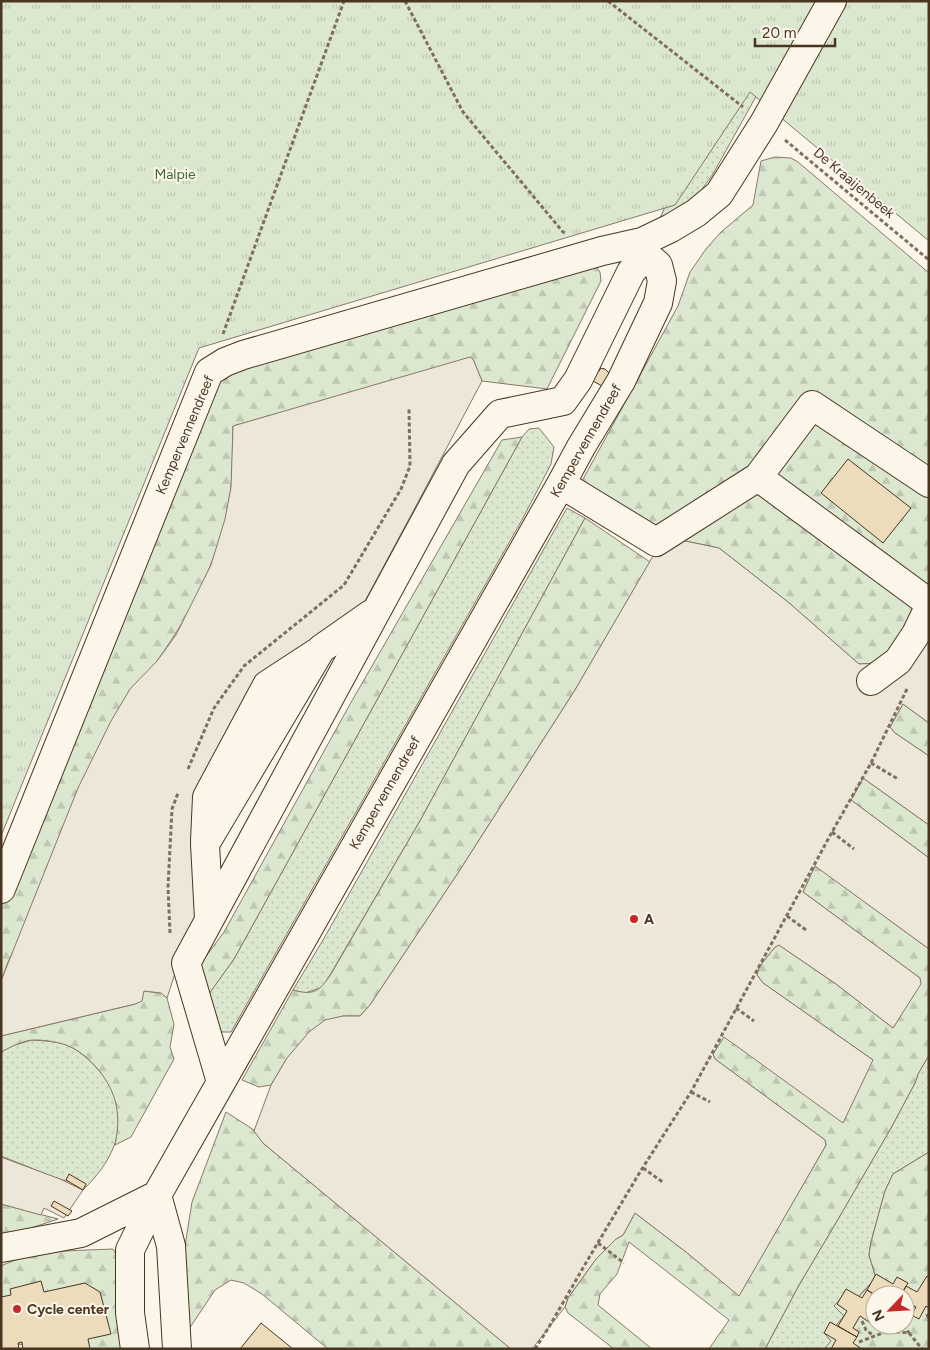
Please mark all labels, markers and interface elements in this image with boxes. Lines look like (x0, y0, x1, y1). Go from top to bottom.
scale bar (755, 15, 835, 47)
text: 20 m (762, 24, 796, 42)
street label: De Kraaijenbeek (810, 144, 898, 222)
park label: Malpie (154, 166, 196, 183)
street label: Kempervennendreef (152, 372, 218, 497)
street label: Kempervennendreef (547, 381, 626, 501)
street label: Kempervennendreef (346, 733, 425, 853)
place label: A (644, 911, 654, 928)
marker: A (628, 913, 640, 925)
north arrow (865, 1285, 915, 1335)
place label: Cycle center (27, 1301, 110, 1318)
marker: Cycle center (11, 1303, 23, 1315)
text: N (869, 1307, 889, 1324)

